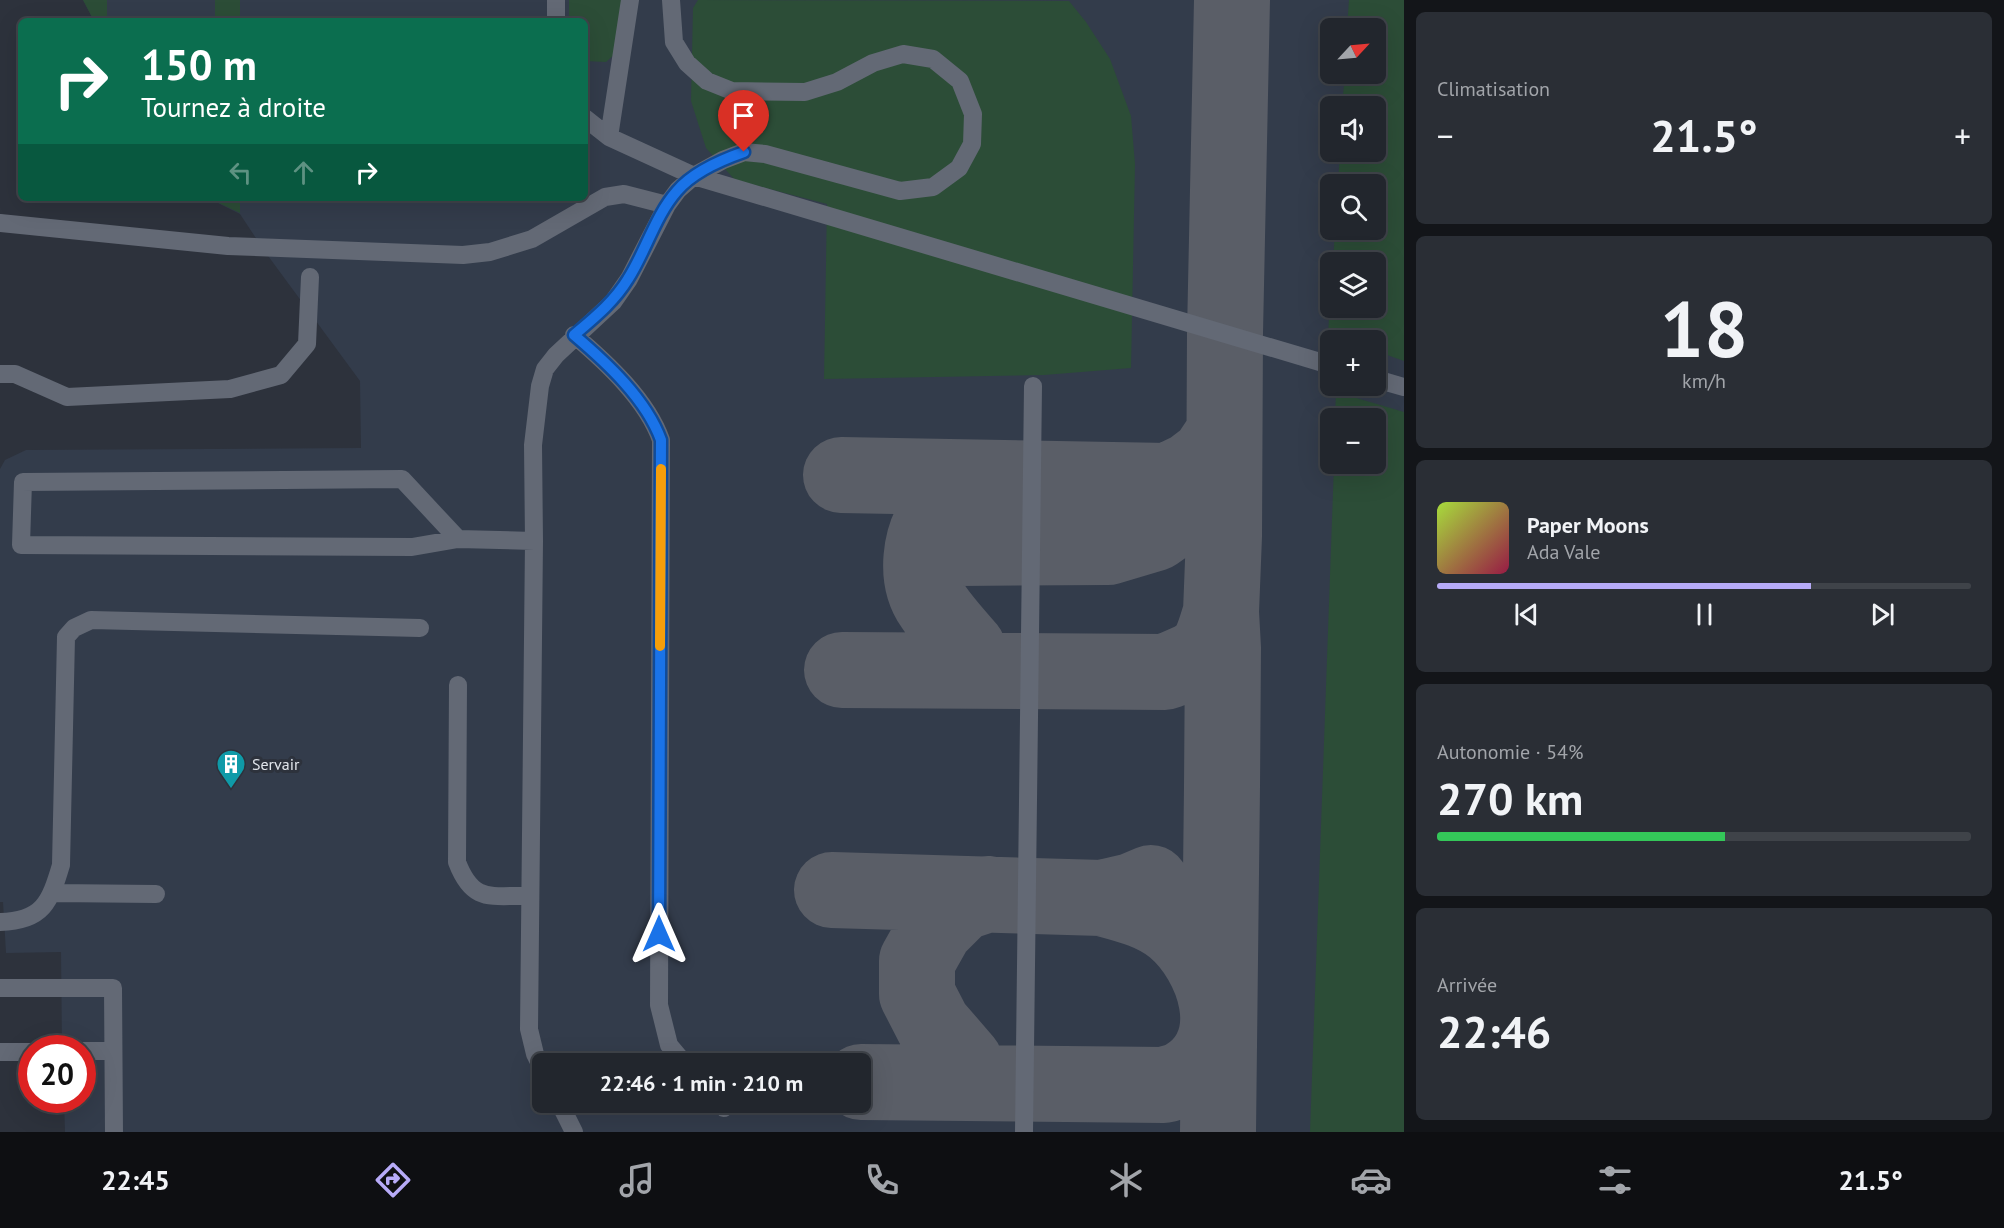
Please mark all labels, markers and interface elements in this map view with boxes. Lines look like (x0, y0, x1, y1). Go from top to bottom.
north arrow (1320, 18, 1386, 84)
map controls (1320, 18, 1386, 474)
text: 150 m (141, 37, 257, 92)
icon: right (42, 42, 120, 120)
text: Climatisation (1437, 76, 1550, 102)
text: Tournez à droite (141, 90, 326, 124)
pin (718, 90, 769, 152)
button: sound (1320, 96, 1386, 162)
icon: arrive (727, 99, 760, 132)
text: 21.5° (1650, 106, 1758, 164)
text: − (1437, 114, 1454, 157)
text: + (1954, 114, 1971, 157)
icon: left (224, 156, 257, 189)
icon: ahead (287, 156, 320, 189)
icon: right (350, 156, 383, 189)
button: search (1320, 174, 1386, 240)
button: layers (1320, 252, 1386, 318)
text: 18 (1660, 278, 1748, 379)
button: + (1320, 330, 1386, 396)
text: km/h (1682, 368, 1726, 394)
button: − (1320, 408, 1386, 474)
text: Paper Moons (1527, 511, 1649, 539)
text: Ada Vale (1527, 539, 1600, 565)
icon: previous (1510, 598, 1543, 631)
icon: pause (1688, 598, 1721, 631)
icon: next (1866, 598, 1899, 631)
text: Autonomie · 54% (1437, 739, 1583, 765)
building icon: Servair (215, 748, 247, 790)
place label: Servair (252, 754, 300, 774)
text: 270 km (1437, 769, 1583, 827)
position arrow (627, 902, 691, 966)
text: Arrivée (1437, 972, 1497, 998)
text: 22:46 (1437, 1002, 1551, 1060)
speed limit sign: 20 (18, 1035, 96, 1113)
text: 22:46 · 1 min · 210 m (600, 1069, 803, 1097)
icon: directions (372, 1159, 414, 1201)
icon: music (616, 1159, 658, 1201)
icon: phone (861, 1159, 903, 1201)
icon: climate (1105, 1159, 1147, 1201)
icon: car (1350, 1159, 1392, 1201)
icon: filters (1594, 1159, 1636, 1201)
text: 22:45 (101, 1163, 170, 1197)
text: 21.5° (1838, 1163, 1903, 1197)

